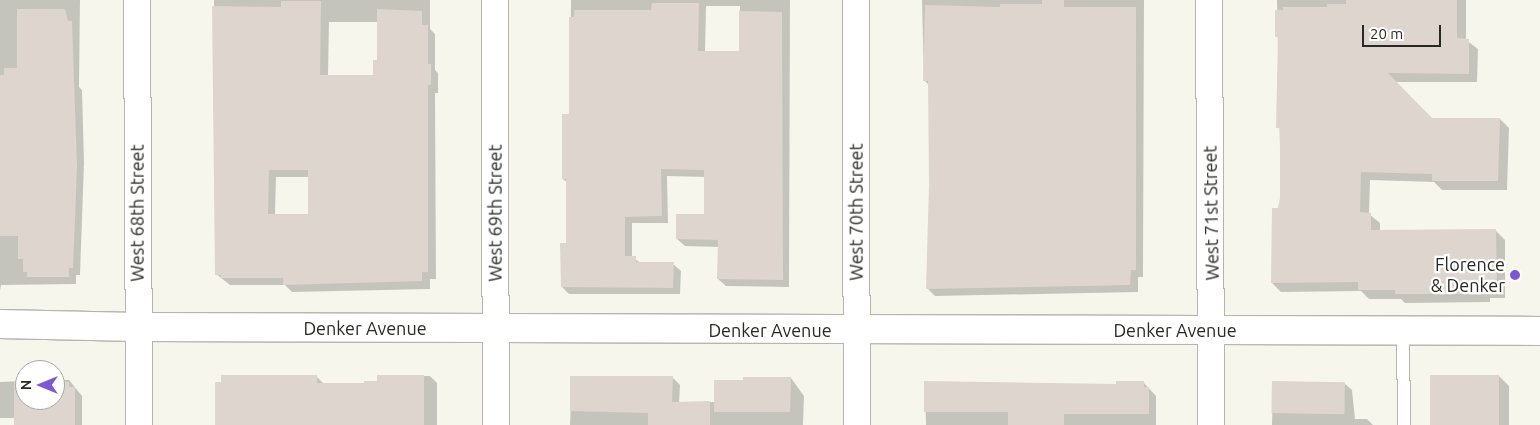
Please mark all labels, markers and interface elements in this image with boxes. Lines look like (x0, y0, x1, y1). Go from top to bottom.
scale bar (1365, 15, 1444, 47)
text: 20 m (1370, 25, 1403, 42)
street label: West 70th Street (845, 143, 867, 281)
street label: West 68th Street (126, 144, 148, 282)
street label: West 69th Street (484, 144, 506, 282)
street label: West 71st Street (1199, 145, 1223, 281)
place label: Florence & Denker (1431, 254, 1505, 296)
marker: Florence & Denker (1509, 269, 1521, 281)
street label: Denker Avenue (303, 317, 427, 339)
street label: Denker Avenue (708, 319, 832, 341)
street label: Denker Avenue (1113, 319, 1237, 341)
north arrow (15, 360, 65, 410)
text: N (18, 380, 34, 390)

